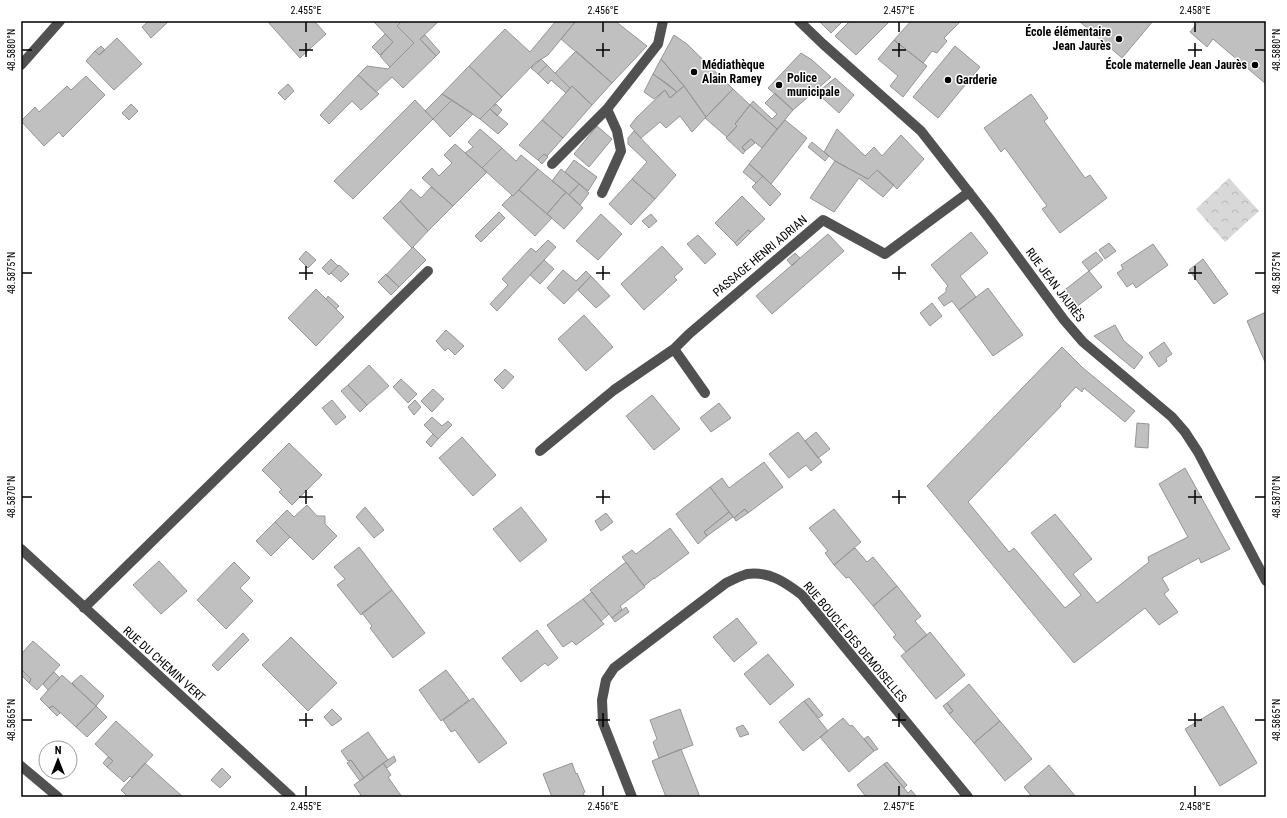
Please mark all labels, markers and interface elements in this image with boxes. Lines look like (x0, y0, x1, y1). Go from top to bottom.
text: 2.455°E (290, 5, 322, 16)
text: 2.456°E (587, 5, 619, 16)
text: 2.457°E (883, 5, 915, 16)
text: 2.458°E (1179, 5, 1211, 16)
place label: École élémentaire Jean Jaurès (1025, 24, 1112, 53)
text: 48.5880°N (6, 29, 17, 71)
text: 48.5880°N (1271, 29, 1282, 71)
marker: École élémentaire Jean Jaurès (1114, 34, 1124, 44)
place label: École maternelle Jean Jaurès (1106, 57, 1248, 72)
place label: Médiathèque Alain Ramey (702, 58, 765, 86)
marker: École maternelle Jean Jaurès (1250, 60, 1260, 70)
marker: Médiathèque Alain Ramey (689, 67, 699, 77)
place label: Police municipale (787, 71, 840, 99)
place label: Garderie (956, 73, 997, 87)
marker: Garderie (943, 75, 953, 85)
marker: Police municipale (774, 80, 784, 90)
street label: PASSAGE HENRI ADRIAN (710, 213, 810, 299)
street label: RUE JEAN JAURÈS (1023, 245, 1088, 325)
text: 48.5875°N (6, 252, 17, 294)
text: 48.5875°N (1271, 252, 1282, 294)
text: 48.5870°N (6, 476, 17, 518)
text: 48.5870°N (1271, 476, 1282, 518)
street label: RUE BOUCLE DES DEMOISELLES (800, 579, 910, 705)
street label: RUE DU CHEMIN VERT (120, 624, 208, 704)
text: 48.5865°N (6, 699, 17, 741)
text: 48.5865°N (1271, 699, 1282, 741)
north arrow (38, 740, 78, 780)
text: N (55, 744, 62, 757)
text: 2.455°E (290, 801, 322, 812)
text: 2.456°E (587, 801, 619, 812)
text: 2.457°E (883, 801, 915, 812)
text: 2.458°E (1179, 801, 1211, 812)

